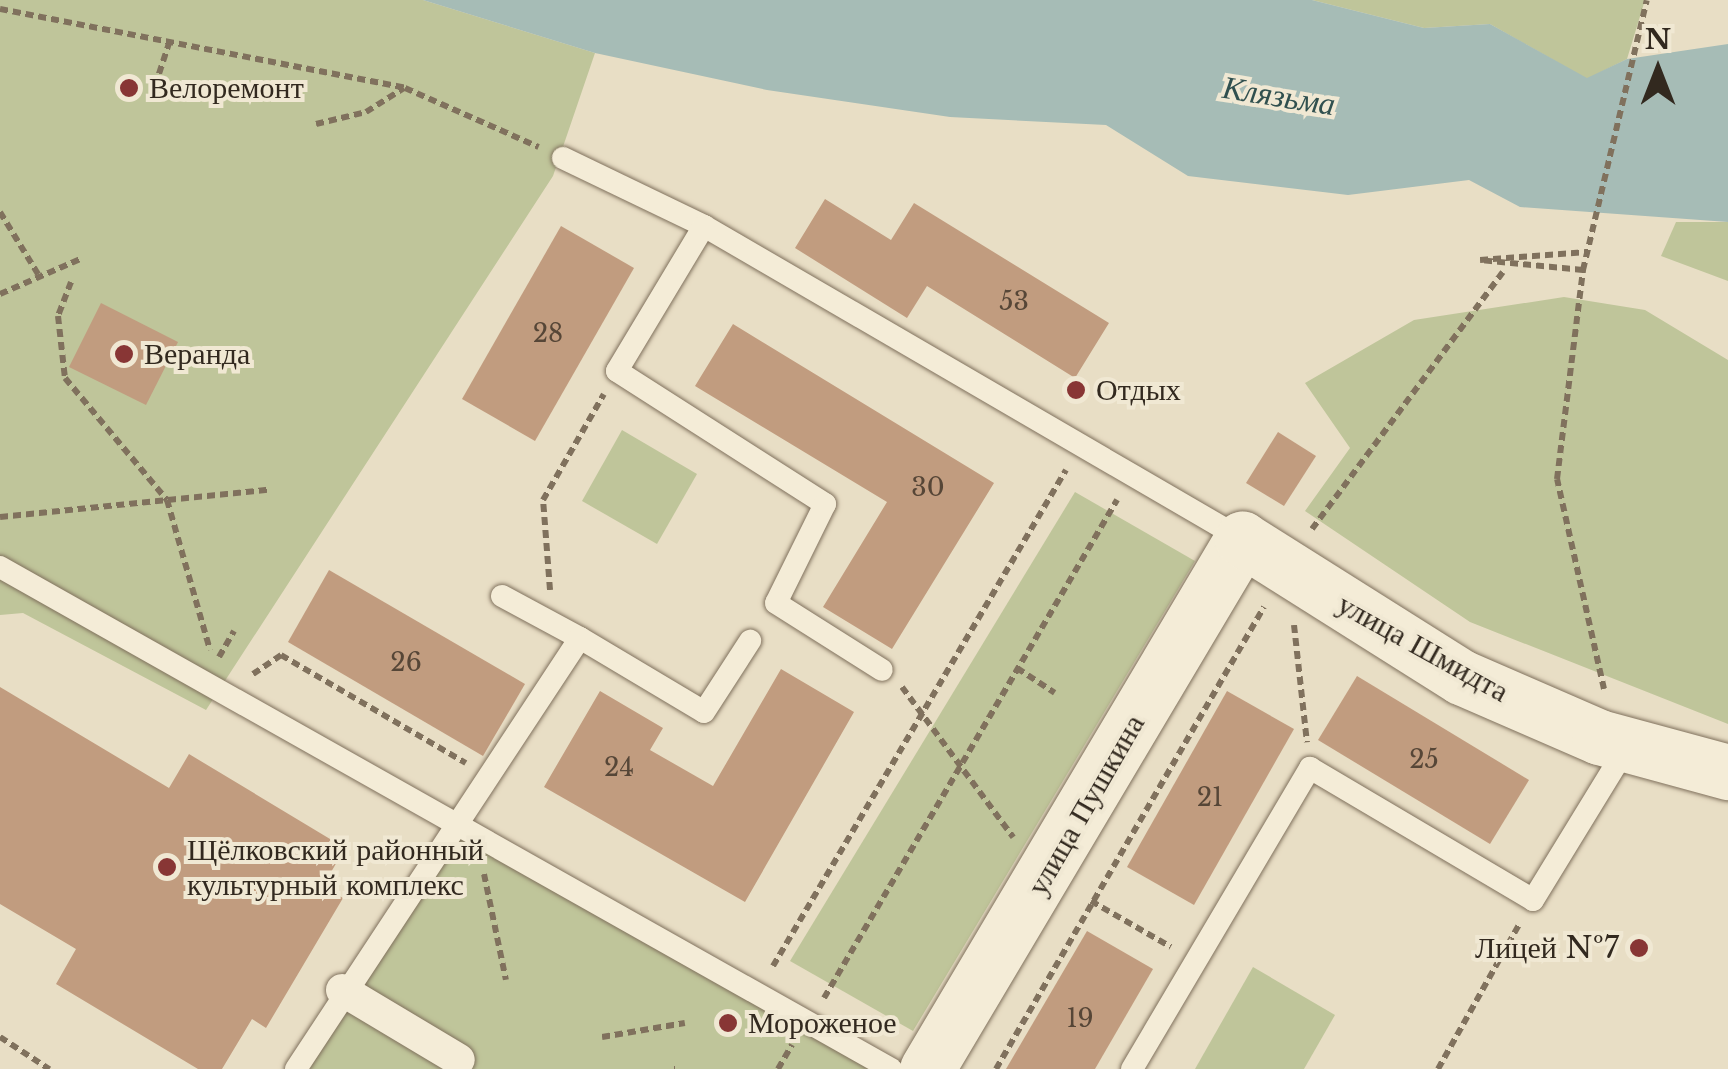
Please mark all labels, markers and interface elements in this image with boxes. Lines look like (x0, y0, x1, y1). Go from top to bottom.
north arrow (1608, 20, 1708, 120)
text: N (1645, 22, 1671, 57)
water label: Клязьма (1220, 68, 1338, 124)
place label: Велоремонт (149, 70, 304, 106)
marker: Велоремонт (118, 77, 140, 99)
house number: 53 (999, 287, 1029, 317)
house number: 28 (533, 319, 563, 349)
place label: Веранда (144, 336, 250, 372)
marker: Веранда (113, 343, 135, 365)
place label: Отдых (1096, 372, 1181, 408)
marker: Отдых (1065, 379, 1087, 401)
house number: 30 (911, 473, 945, 503)
street label: улица Шмидта (1331, 586, 1515, 710)
house number: 26 (390, 648, 422, 678)
street label: улица Пушкина (1020, 708, 1152, 902)
house number: 25 (1409, 745, 1439, 775)
house number: 24 (604, 753, 634, 783)
house number: 21 (1197, 783, 1223, 813)
place label: Щёлковский районный культурный комплекс (187, 832, 484, 902)
marker: Щёлковский районный культурный комплекс (156, 856, 178, 878)
place label: Лицей №7 (1475, 930, 1619, 966)
marker: Лицей №7 (1628, 937, 1650, 959)
house number: 19 (1066, 1004, 1094, 1034)
place label: Мороженое (748, 1005, 897, 1041)
marker: Мороженое (717, 1012, 739, 1034)

